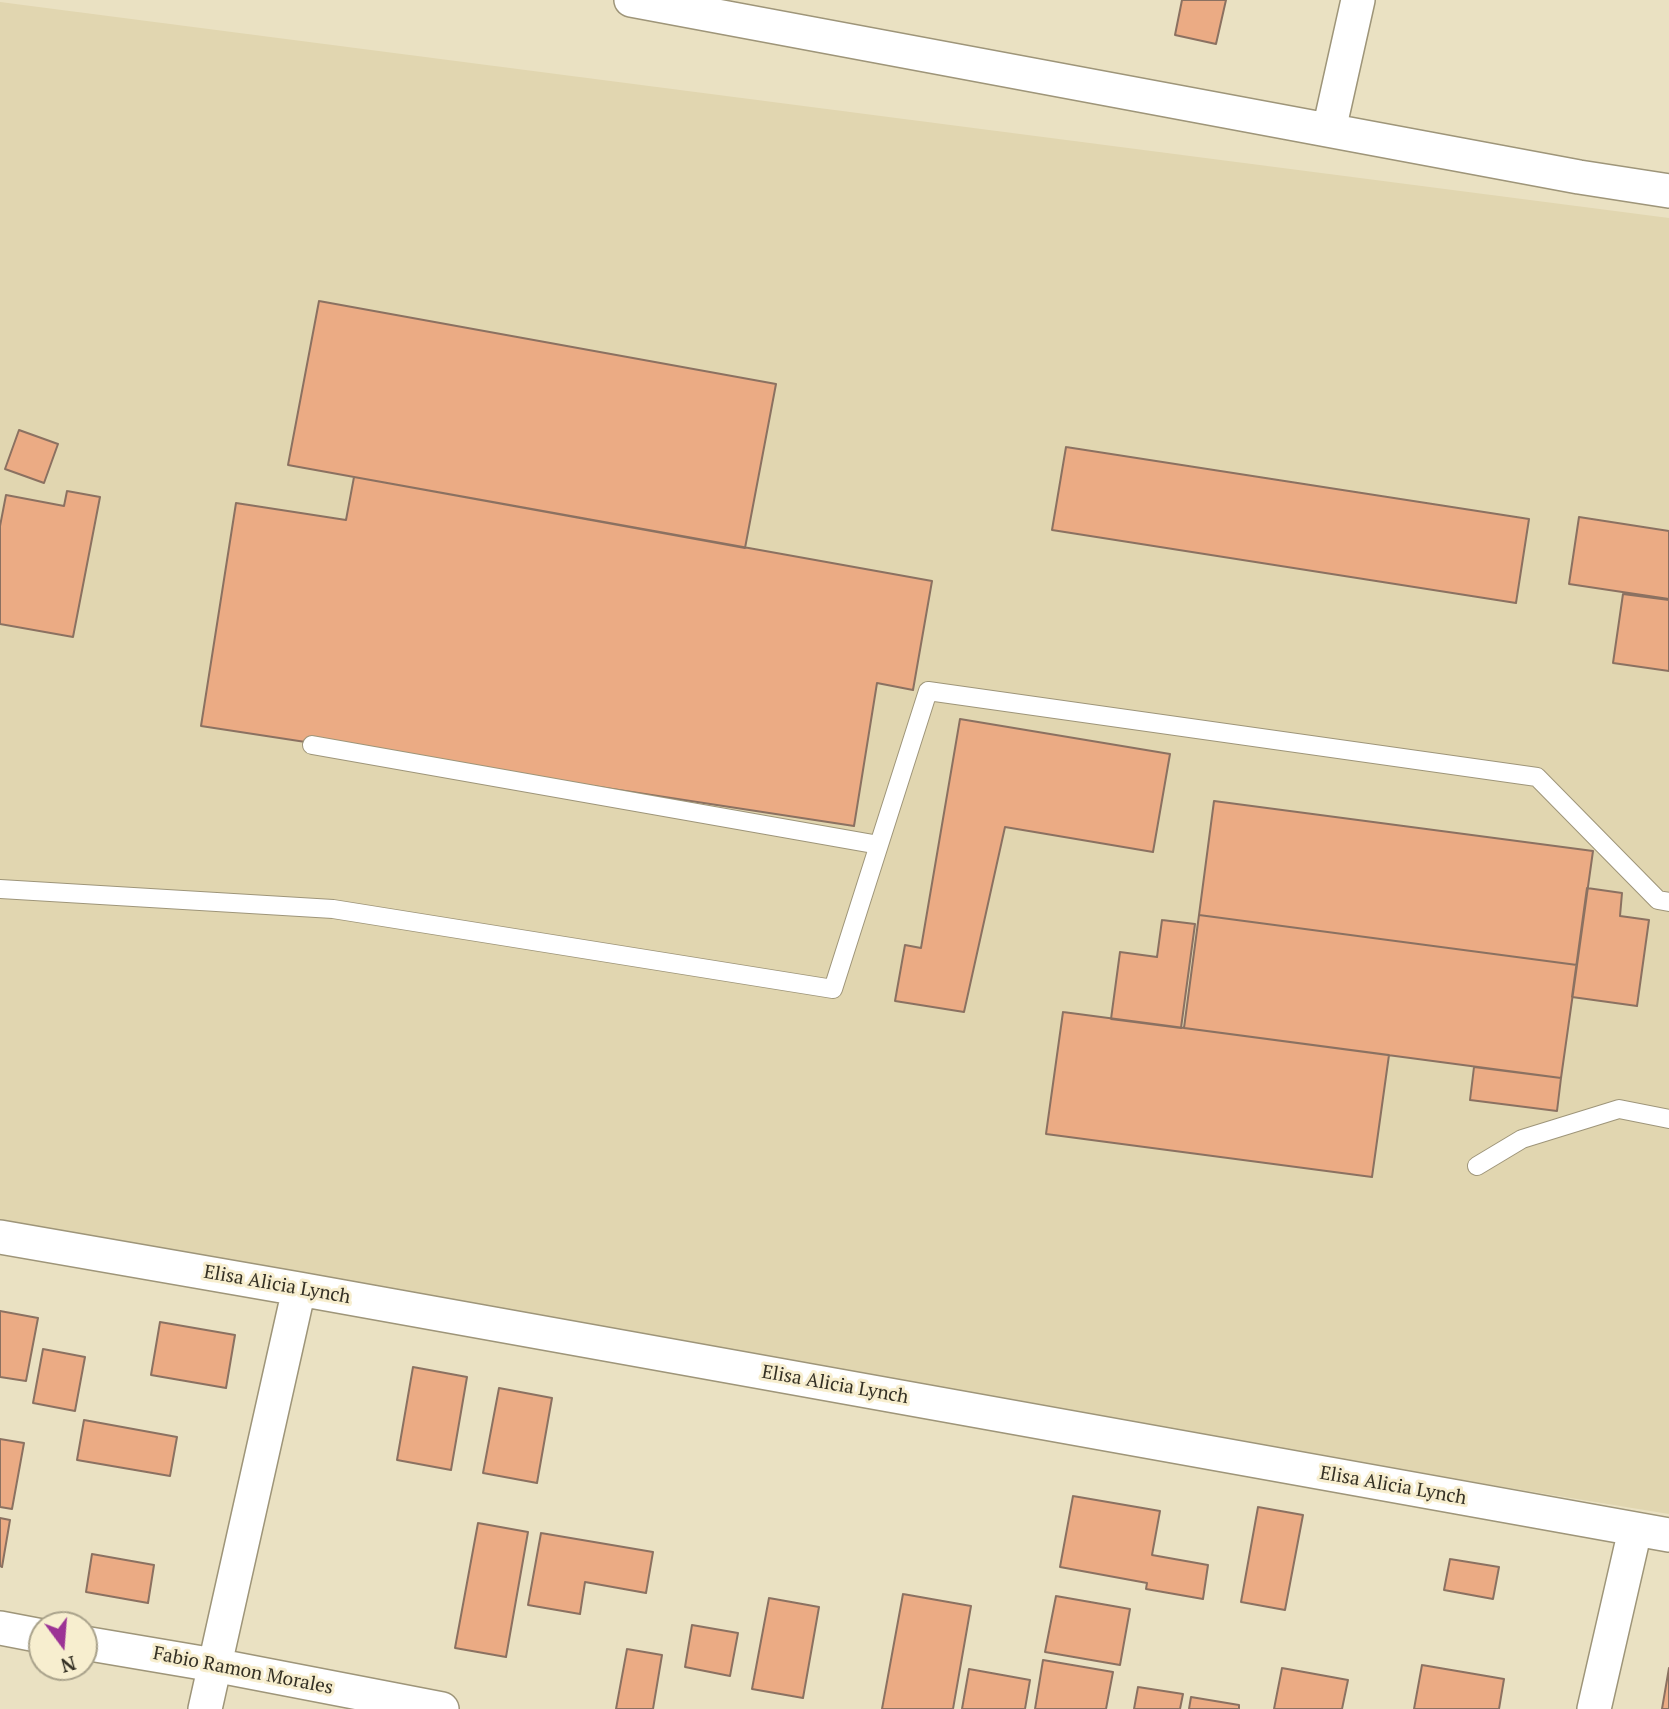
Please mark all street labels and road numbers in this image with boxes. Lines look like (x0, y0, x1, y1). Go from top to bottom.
street label: Elisa Alicia Lynch (202, 1261, 352, 1309)
street label: Elisa Alicia Lynch (760, 1361, 910, 1409)
street label: Elisa Alicia Lynch (1318, 1462, 1468, 1510)
street label: Fabio Ramon Morales (151, 1642, 335, 1700)

